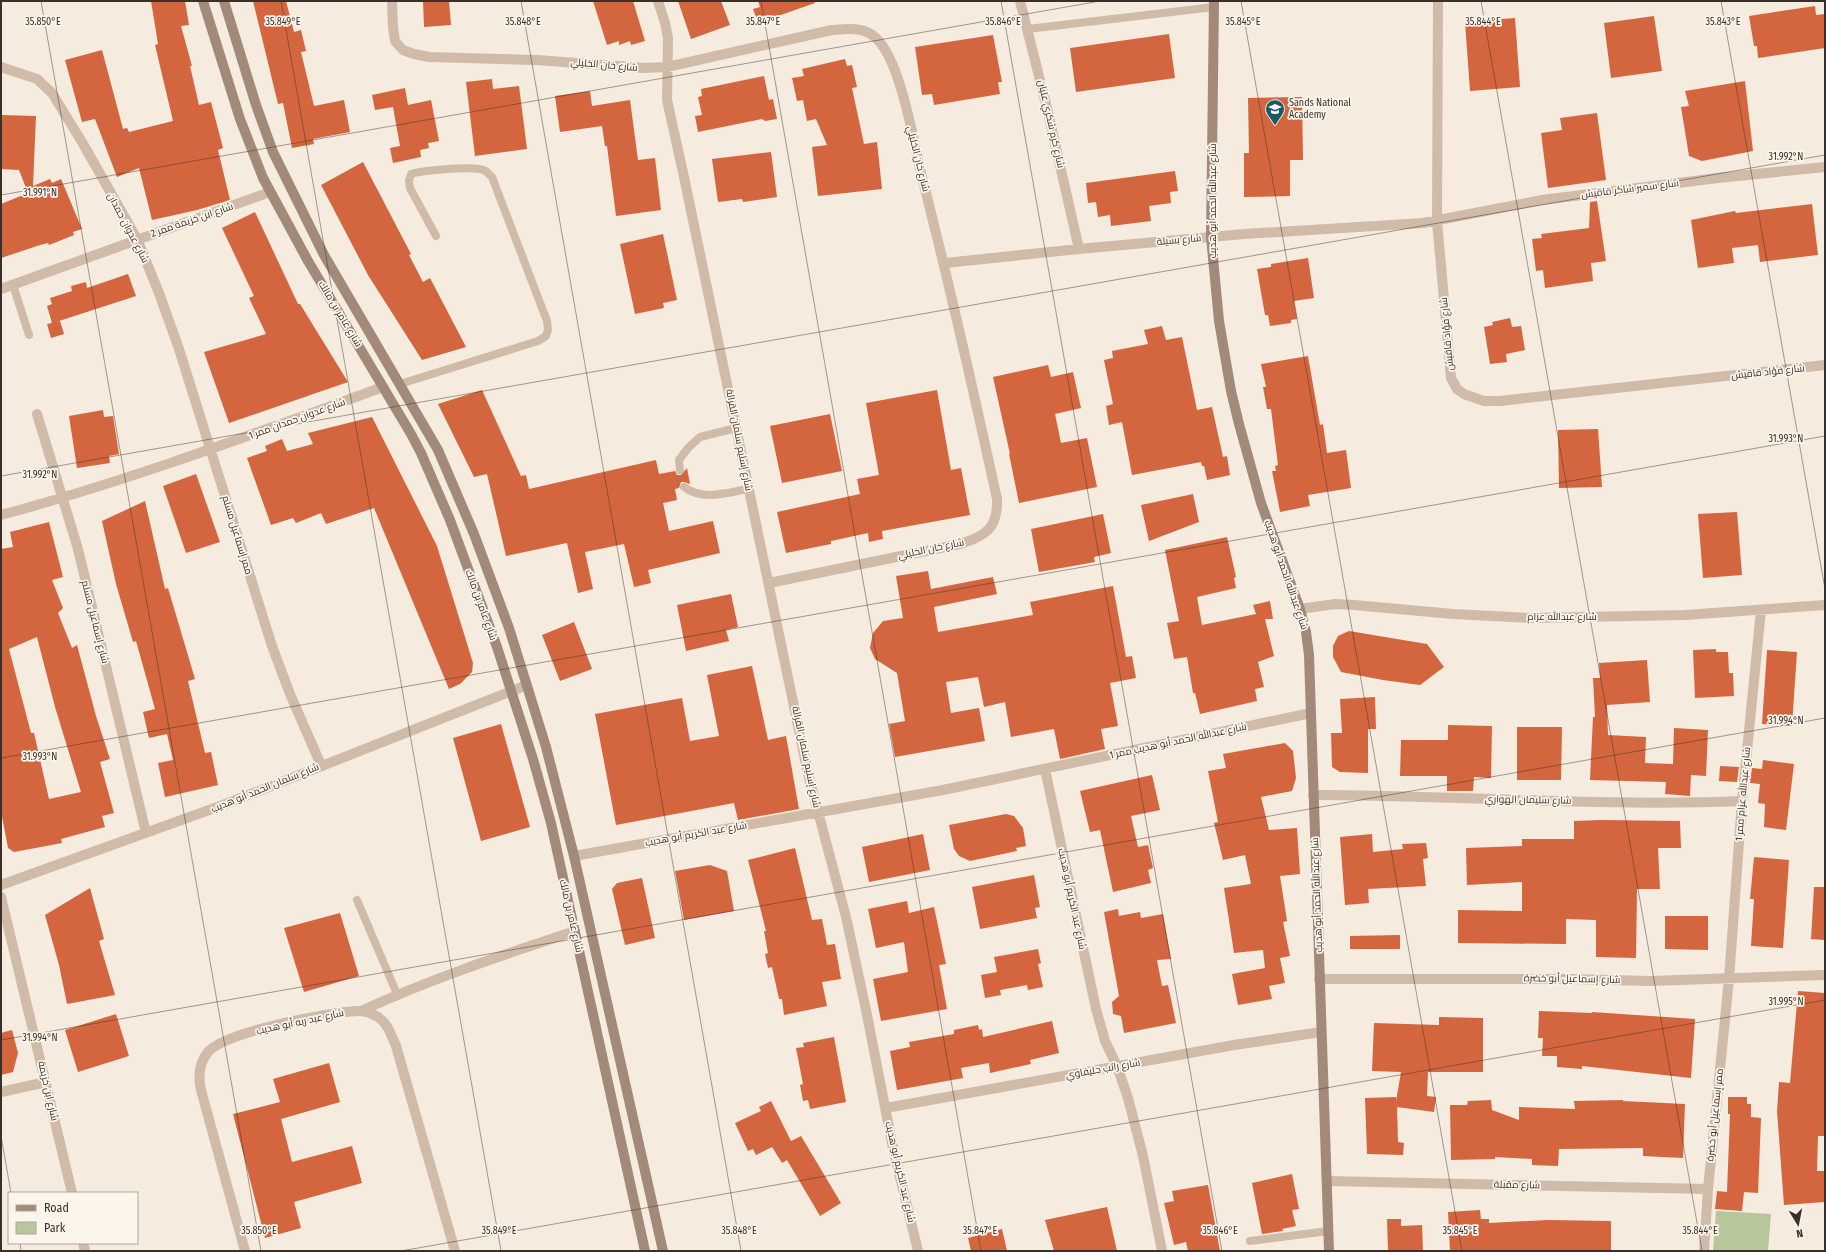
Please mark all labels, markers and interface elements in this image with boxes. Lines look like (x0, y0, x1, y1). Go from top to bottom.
text: 35.850°E (25, 16, 61, 28)
text: 35.849°E (265, 16, 301, 28)
text: 35.848°E (505, 16, 541, 28)
text: 35.847°E (746, 16, 781, 28)
text: 35.846°E (985, 16, 1021, 28)
text: 35.845°E (1226, 16, 1261, 28)
text: 35.844°E (1465, 16, 1501, 28)
text: 35.843°E (1706, 16, 1741, 28)
street label: شارع خان الخليلي (570, 56, 638, 75)
street label: شارع كرم شكري عليان (1034, 79, 1067, 170)
place label: Sands National Academy (1289, 97, 1351, 121)
school or university icon: Sands National Academy (1264, 98, 1286, 126)
street label: شارع خان الخليلي (903, 125, 932, 193)
street label: شارع عبدالله الحمد أبو هديب (1205, 143, 1219, 259)
text: 31.992°N (1769, 151, 1803, 163)
street label: شارع سمير شاكر قاقيش (1580, 177, 1680, 201)
text: 31.991°N (23, 187, 57, 199)
street label: شارع عدوان حمدان (105, 191, 151, 265)
street label: شارع ابن خزيمة ممر 2 (149, 200, 235, 240)
street label: شارع بسيلة (1156, 232, 1202, 248)
street label: شارع عامر بن مالك (316, 279, 364, 349)
street label: شارع فؤاد قاقيش (1438, 297, 1456, 371)
street label: شارع فؤاد قاقيش (1731, 362, 1805, 382)
street label: شارع إسليم سلمان القرالة (722, 388, 755, 492)
street label: شارع عدوان حمدان ممر 1 (247, 396, 347, 442)
text: 31.993°N (1769, 433, 1803, 445)
text: 31.992°N (23, 469, 57, 481)
street label: ممر إسماعيل مسلم (218, 494, 255, 576)
street label: شارع عبدالله الحمد أبو هديب (1262, 518, 1312, 631)
street label: شارع خان الخليلي (897, 536, 965, 563)
street label: شارع عامر بن مالك (463, 568, 499, 642)
street label: شارع إسماعيل مسلم (78, 579, 111, 665)
street label: شارع عبدالله عزام (1527, 609, 1597, 624)
street label: شارع إسليم سلمان القرالة (788, 705, 823, 809)
text: 31.994°N (1768, 715, 1804, 727)
street label: شارع عبدالله الحمد أبو هديب ممر 1 (1108, 719, 1248, 761)
street label: شارع عبدالله عزام ممر 1 (1731, 746, 1754, 842)
text: 31.993°N (23, 751, 57, 763)
street label: شارع سلمان الحمد أبو هديب (209, 760, 321, 815)
street label: شارع سليمان الهواري (1484, 793, 1572, 808)
street label: شارع عبد الكريم أبو هديب (644, 818, 748, 850)
street label: شارع عبدالله الحمد أبو هديب (1307, 837, 1325, 953)
street label: شارع عبد الكريم أبو هديب (1054, 847, 1090, 951)
street label: شارع عامر بن مالك (557, 878, 585, 954)
street label: شارع إسماعيل أبو خضرة (1524, 971, 1620, 986)
text: 31.995°N (1768, 996, 1804, 1008)
street label: شارع عبد ربه أبو هديب (255, 1006, 345, 1037)
text: 31.994°N (22, 1032, 58, 1044)
street label: شارع راتب حليفاوي (1065, 1057, 1141, 1082)
street label: شارع ابن خزيمة (35, 1060, 61, 1122)
street label: ممر إسماعيل أبو خضرة (1703, 1068, 1726, 1162)
street label: شارع عبد الكريم أبو هديب (882, 1120, 918, 1224)
street label: شارع مقبلة (1494, 1179, 1540, 1191)
legend (8, 1192, 138, 1244)
text: Road (44, 1201, 69, 1215)
north arrow (1778, 1204, 1818, 1244)
text: Park (44, 1221, 66, 1235)
text: 35.850°E (241, 1225, 277, 1237)
text: 35.849°E (481, 1225, 517, 1237)
text: 35.848°E (721, 1225, 757, 1237)
text: 35.847°E (963, 1225, 998, 1237)
text: 35.846°E (1202, 1225, 1238, 1237)
text: 35.845°E (1443, 1225, 1478, 1237)
text: 35.844°E (1682, 1225, 1718, 1237)
text: N (1795, 1226, 1804, 1240)

